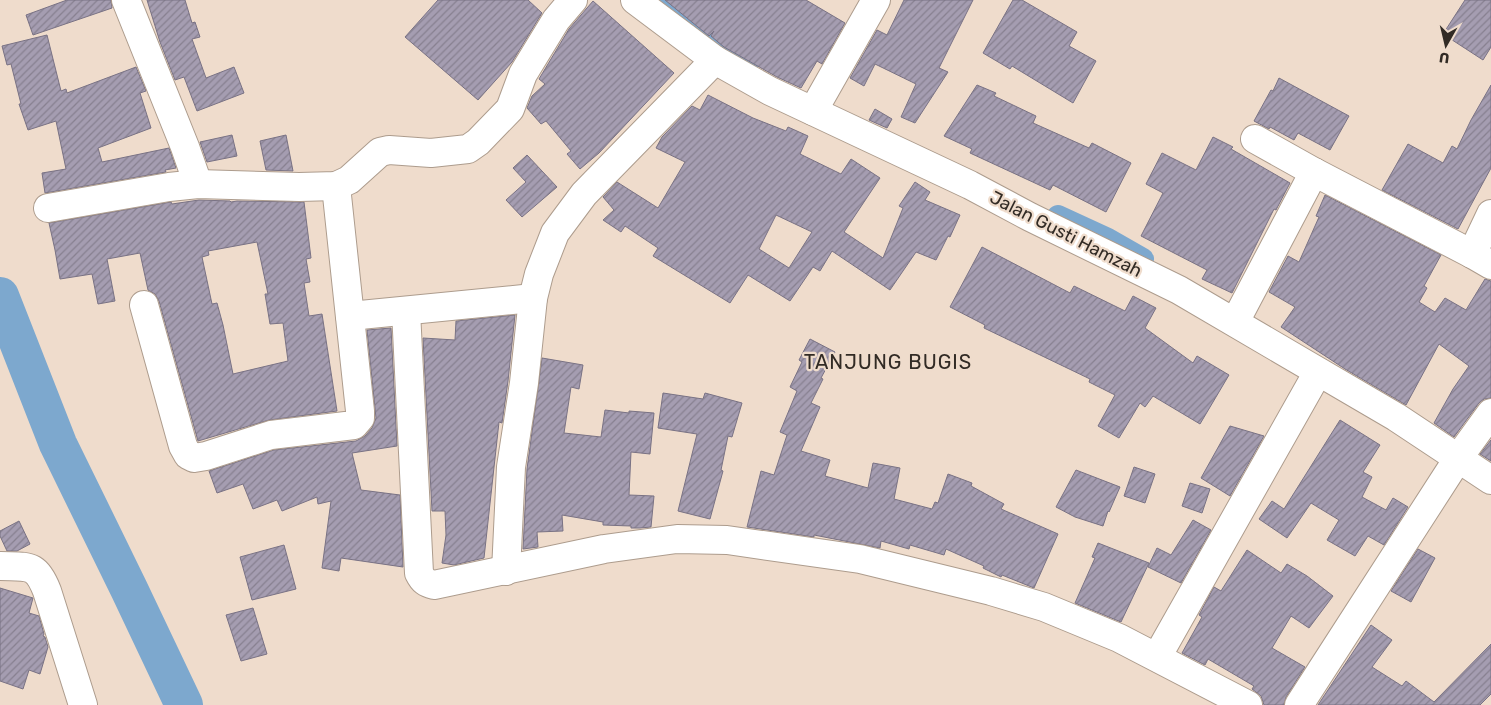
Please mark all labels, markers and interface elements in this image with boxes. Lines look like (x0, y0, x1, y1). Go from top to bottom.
north arrow (1421, 20, 1471, 70)
text: U (1438, 48, 1450, 67)
street label: Jalan Gusti Hamzah (986, 186, 1146, 282)
district label: TANJUNG BUGIS (804, 350, 972, 374)

